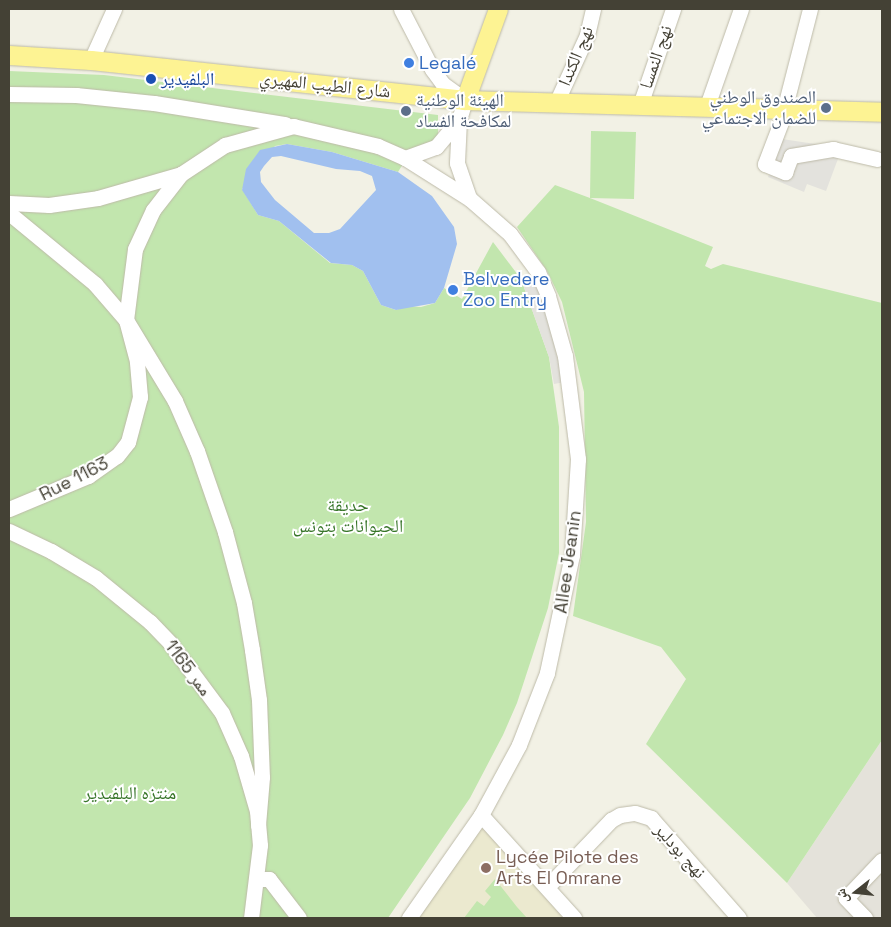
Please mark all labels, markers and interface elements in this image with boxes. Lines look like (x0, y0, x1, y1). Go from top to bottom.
street label: نهج النمسا (635, 22, 677, 92)
street label: نهج الكندا (554, 23, 598, 89)
place label: Legalé (419, 52, 476, 74)
marker: Legalé (403, 57, 415, 69)
street label: شارع الطيب المهيري (259, 67, 391, 103)
place label: البلفيدير (161, 68, 214, 90)
marker: البلفيدير (145, 73, 157, 85)
place label: الصندوق الوطني للضمان الاجتماعي (702, 87, 816, 130)
place label: الهيئة الوطنية لمكافحة الفساد (416, 90, 511, 132)
marker: الصندوق الوطني للضمان الاجتماعي (820, 102, 832, 114)
marker: الهيئة الوطنية لمكافحة الفساد (400, 105, 412, 117)
place label: Belvedere Zoo Entry (463, 269, 549, 312)
marker: Belvedere Zoo Entry (447, 284, 459, 296)
street label: Rue 1163 (36, 452, 112, 506)
park label: حديقة الحيوانات بتونس (293, 495, 403, 538)
street label: Allee Jeanin (550, 509, 586, 615)
street label: ممر 1165 (160, 636, 216, 700)
park label: منتزه البلفيدير (84, 782, 176, 804)
street label: نهج بودلير (650, 819, 710, 883)
place label: Lycée Pilote des Arts El Omrane (496, 847, 639, 890)
marker: Lycée Pilote des Arts El Omrane (480, 862, 492, 874)
north arrow (831, 867, 881, 917)
text: ش (831, 887, 852, 906)

